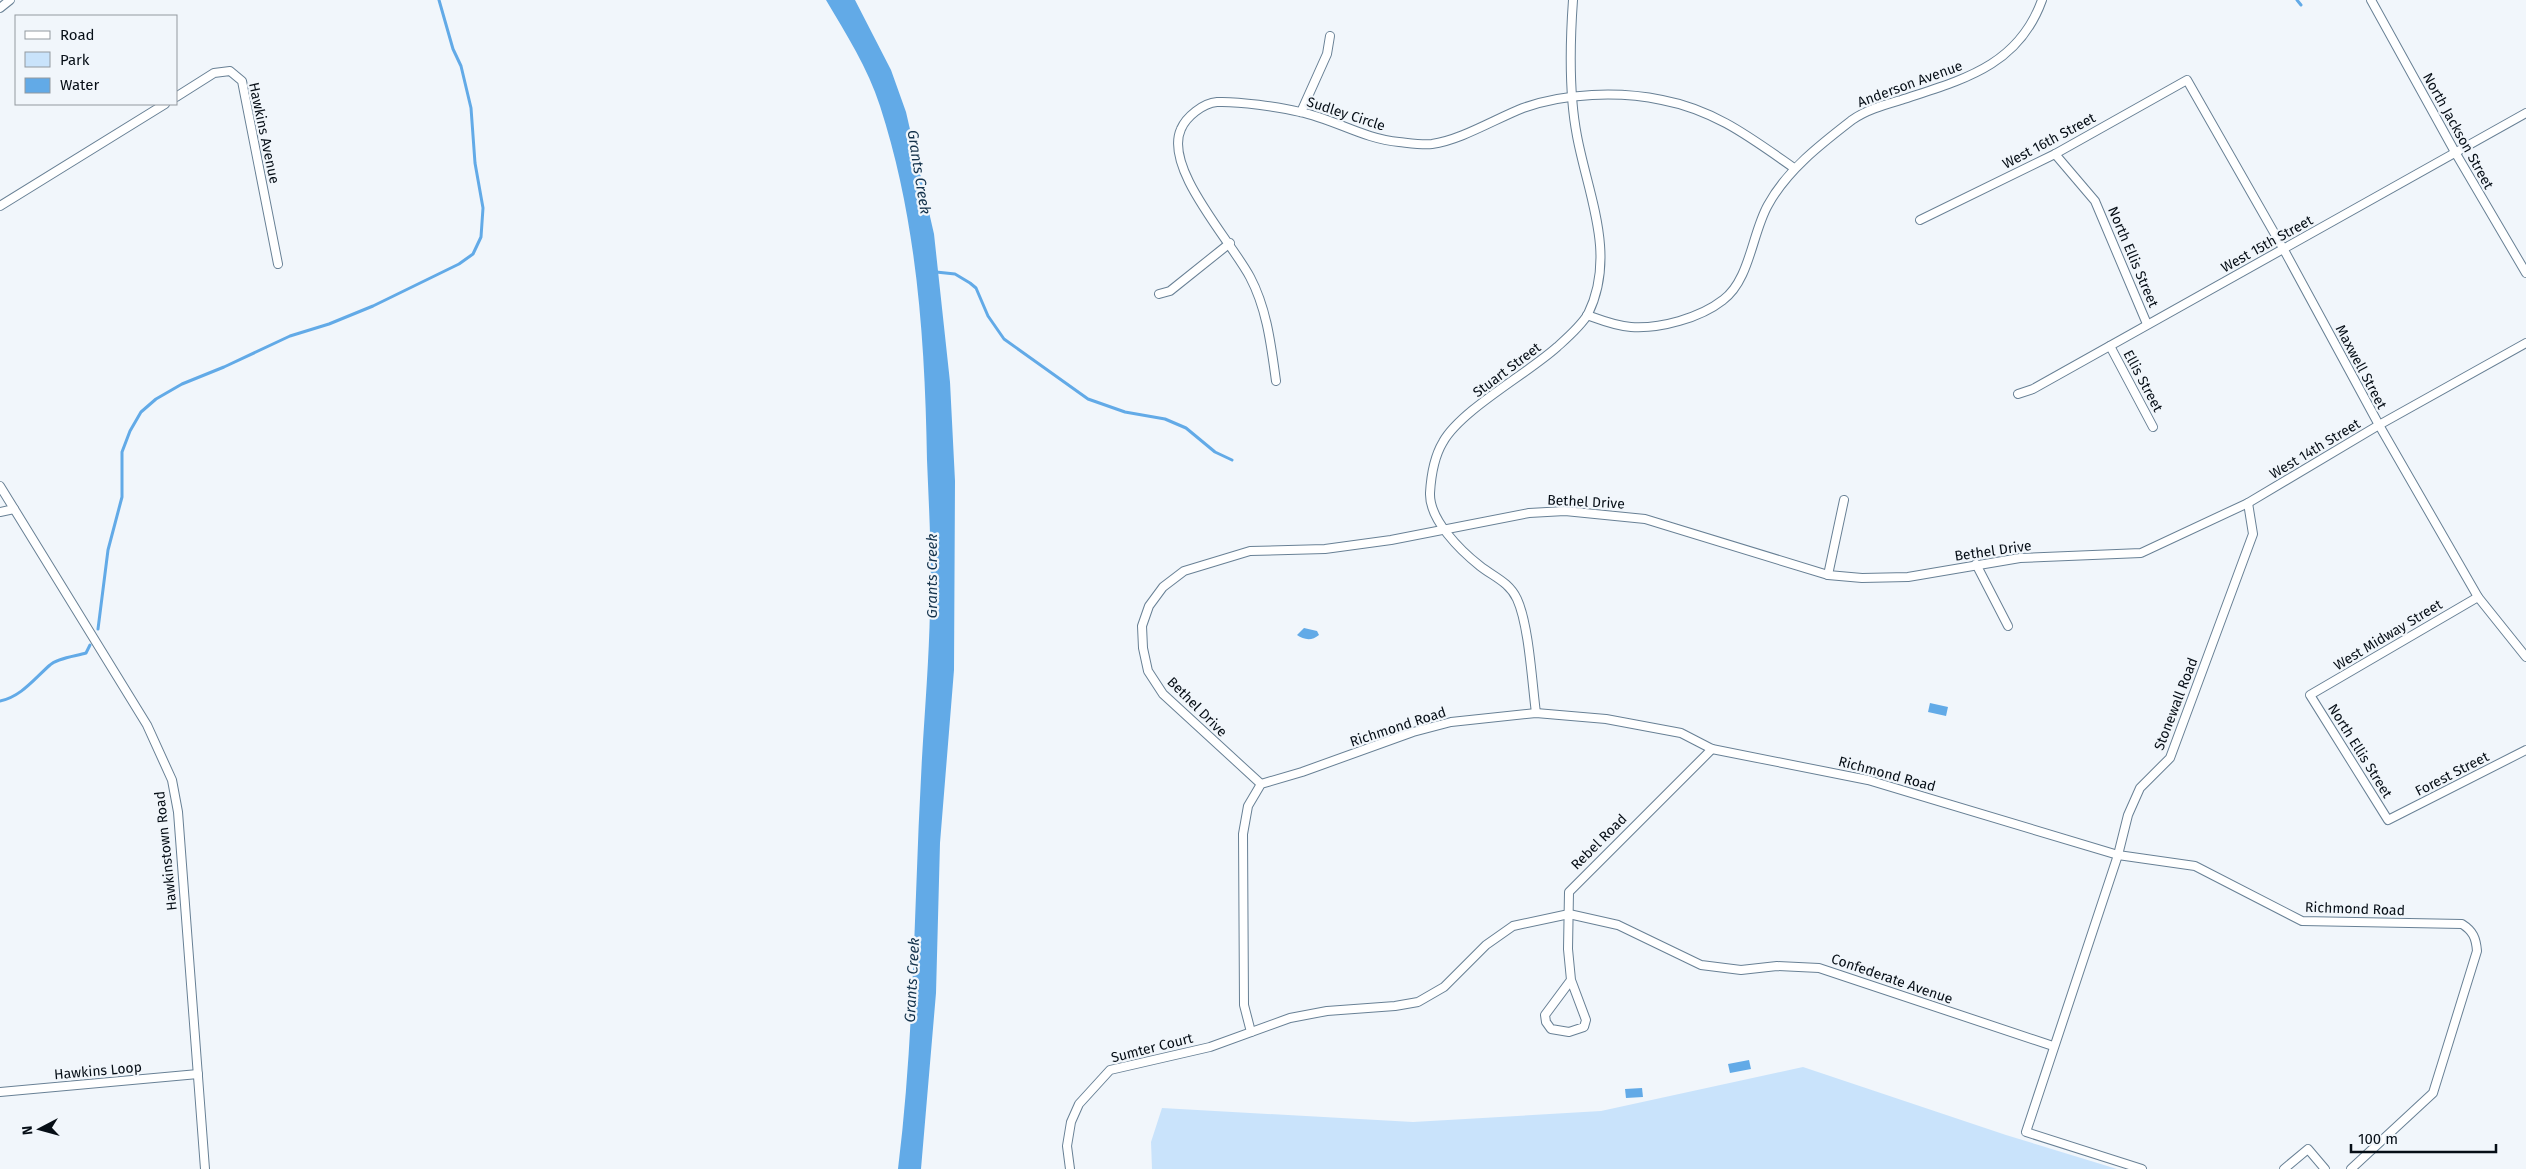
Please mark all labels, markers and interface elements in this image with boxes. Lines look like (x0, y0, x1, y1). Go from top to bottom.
legend (15, 15, 178, 105)
text: Road (60, 26, 95, 44)
text: Park (60, 51, 90, 69)
street label: Anderson Avenue (1855, 57, 1965, 111)
street label: North Jackson Street (2419, 70, 2497, 193)
text: Water (60, 76, 99, 94)
street label: Hawkins Avenue (245, 81, 283, 185)
street label: Sudley Circle (1305, 93, 1387, 135)
street label: West 16th Street (2000, 109, 2099, 173)
water label: Grants Creek (903, 129, 935, 215)
street label: North Ellis Street (2104, 204, 2162, 311)
street label: West 15th Street (2218, 211, 2317, 276)
street label: Maxwell Street (2332, 322, 2391, 413)
street label: Stuart Street (1470, 338, 1545, 401)
street label: Ellis Street (2120, 347, 2167, 416)
street label: West 14th Street (2267, 415, 2364, 483)
street label: Bethel Drive (1547, 491, 1625, 513)
water label: Grants Creek (923, 534, 941, 618)
street label: Bethel Drive (1953, 537, 2033, 565)
street label: West Midway Street (2331, 595, 2446, 674)
street label: Stonewall Road (2150, 655, 2202, 753)
street label: Bethel Drive (1164, 674, 1230, 740)
street label: North Ellis Street (2324, 701, 2396, 802)
street label: Richmond Road (1348, 703, 1448, 751)
street label: Forest Street (2412, 748, 2493, 800)
street label: Richmond Road (1836, 753, 1938, 795)
street label: Hawkinstown Road (151, 790, 181, 912)
street label: Rebel Road (1568, 811, 1630, 873)
street label: Richmond Road (2305, 899, 2405, 919)
water label: Grants Creek (901, 937, 923, 1023)
street label: Confederate Avenue (1829, 950, 1955, 1008)
street label: Sumter Court (1109, 1029, 1196, 1066)
street label: Hawkins Loop (53, 1059, 143, 1083)
north arrow (15, 1104, 65, 1154)
scale bar (2351, 1122, 2496, 1154)
text: N (19, 1125, 37, 1136)
text: 100 m (2358, 1130, 2398, 1148)

